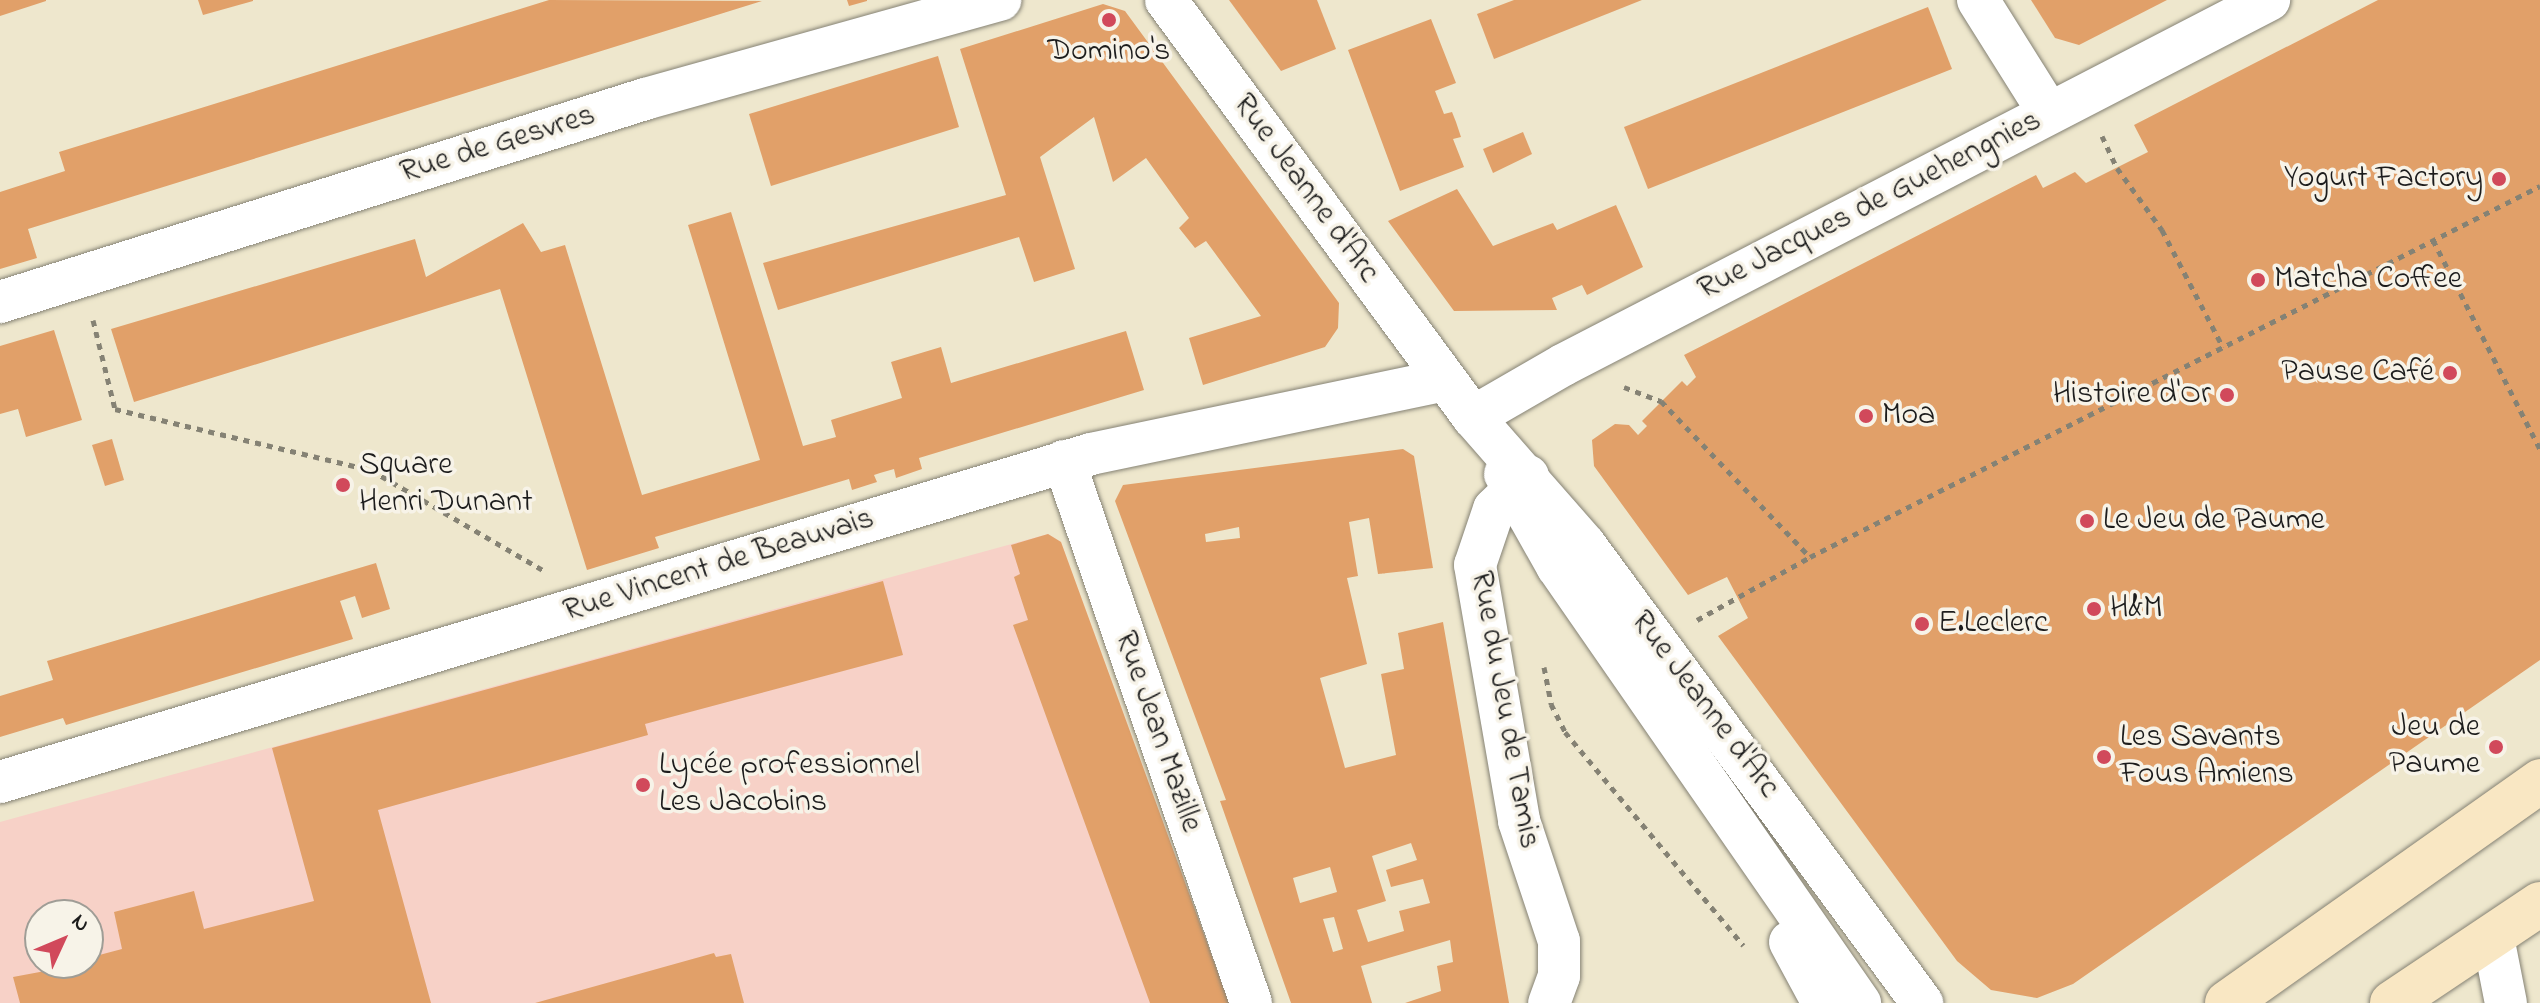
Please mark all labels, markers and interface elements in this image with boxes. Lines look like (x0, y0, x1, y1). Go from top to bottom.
marker: Domino's (1100, 11, 1118, 29)
place label: Domino's (1048, 33, 1170, 71)
street label: Rue Jeanne d'Arc (1223, 87, 1387, 291)
street label: Rue de Gesvres (396, 97, 600, 193)
street label: Rue Jacques de Guehengnies (1692, 103, 2048, 309)
place label: Yogurt Factory (2284, 160, 2483, 198)
marker: Yogurt Factory (2490, 170, 2508, 188)
place label: Matcha Coffee (2274, 261, 2462, 299)
marker: Matcha Coffee (2249, 271, 2267, 289)
place label: Pause Café (2281, 354, 2434, 392)
marker: Pause Café (2441, 364, 2459, 382)
place label: Histoire d'Or (2053, 376, 2211, 414)
marker: Histoire d'Or (2218, 386, 2236, 404)
place label: Moa (1882, 397, 1935, 435)
marker: Moa (1857, 407, 1875, 425)
place label: Square Henri Dunant (359, 448, 533, 523)
marker: Square Henri Dunant (334, 476, 352, 494)
street label: Rue Vincent de Beauvais (559, 500, 879, 632)
place label: Le Jeu de Paume (2103, 502, 2325, 540)
marker: Le Jeu de Paume (2078, 512, 2096, 530)
street label: Rue du Jeu de Tamis (1461, 568, 1547, 852)
place label: H&M (2110, 590, 2163, 628)
marker: H&M (2085, 600, 2103, 618)
street label: Rue Jeanne d'Arc (1621, 604, 1787, 806)
place label: E.Leclerc (1938, 605, 2048, 643)
marker: E.Leclerc (1913, 615, 1931, 633)
street label: Rue Jean Mazille (1105, 626, 1209, 838)
place label: Jeu de Paume (2389, 710, 2480, 785)
place label: Les Savants Fous Amiens (2120, 720, 2294, 795)
marker: Jeu de Paume (2487, 738, 2505, 756)
place label: Lycée professionnel Les Jacobins (659, 748, 920, 823)
marker: Les Savants Fous Amiens (2095, 748, 2113, 766)
marker: Lycée professionnel Les Jacobins (634, 776, 652, 794)
north arrow (24, 899, 104, 979)
text: N (63, 907, 96, 940)

